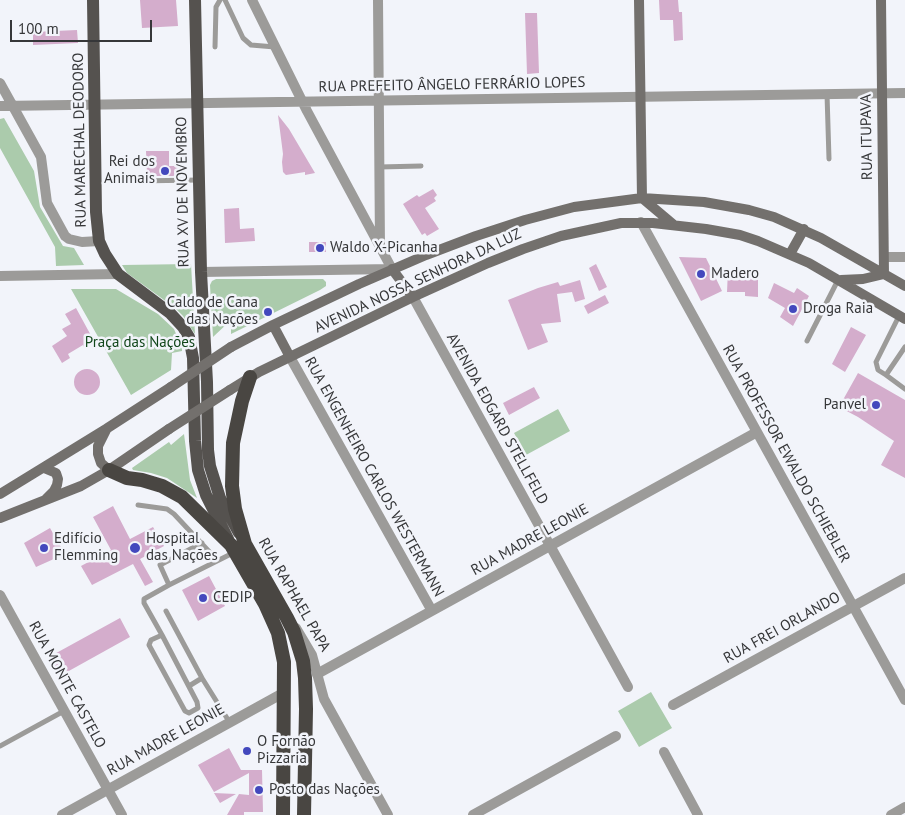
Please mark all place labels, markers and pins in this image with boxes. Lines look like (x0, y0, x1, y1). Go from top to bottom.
place label: Rei dos Animais (104, 153, 155, 188)
marker: Rei dos Animais (159, 165, 171, 177)
place label: Waldo X-Picanha (330, 239, 438, 257)
marker: Waldo X-Picanha (314, 242, 326, 254)
place label: Madero (711, 265, 759, 283)
marker: Madero (695, 268, 707, 280)
place label: Caldo de Cana das Nações (167, 294, 258, 329)
place label: Droga Raia (803, 300, 873, 318)
marker: Droga Raia (787, 303, 799, 315)
marker: Caldo de Cana das Nações (262, 306, 274, 318)
place label: Panvel (823, 396, 866, 414)
marker: Panvel (870, 399, 882, 411)
place label: Edifício Flemming (54, 530, 118, 565)
place label: Hospital das Nações (146, 530, 218, 565)
marker: Hospital das Nações (128, 541, 142, 555)
marker: Edifício Flemming (38, 542, 50, 554)
place label: CEDIP (213, 589, 252, 607)
marker: CEDIP (197, 592, 209, 604)
place label: O Fornão Pizzaria (257, 733, 316, 768)
marker: O Fornão Pizzaria (241, 745, 253, 757)
place label: Posto das Nações (269, 781, 380, 799)
marker: Posto das Nações (253, 784, 265, 796)

